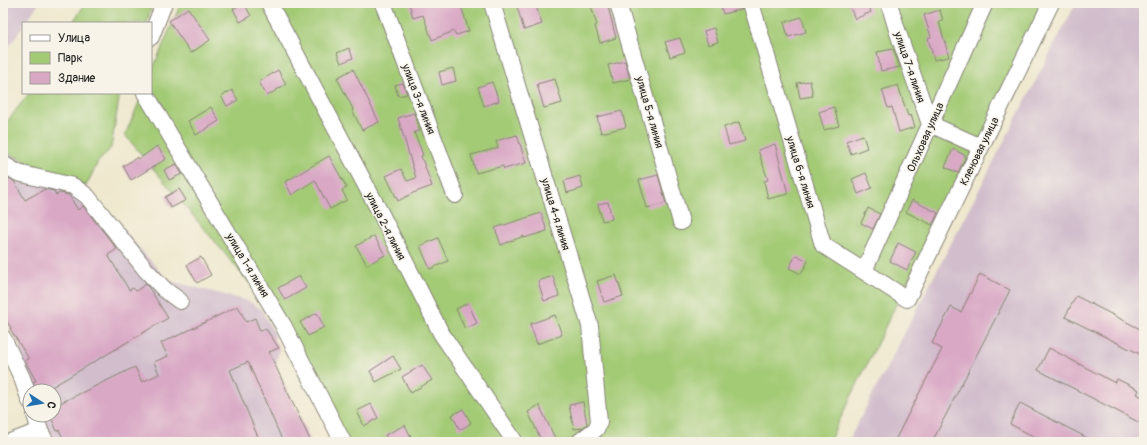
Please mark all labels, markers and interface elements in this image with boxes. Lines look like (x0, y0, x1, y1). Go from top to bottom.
legend (22, 22, 152, 94)
street label: улица 7-я линия (891, 29, 928, 104)
text: Улица (58, 31, 90, 46)
text: Парк (58, 51, 83, 66)
street label: улица 3-я линия (399, 61, 438, 136)
text: Здание (58, 71, 95, 86)
street label: улица 5-я линия (633, 74, 666, 150)
street label: Ольховая улица (904, 100, 947, 174)
street label: Кленовая улица (957, 115, 1002, 188)
street label: улица 6-я линия (783, 134, 818, 210)
street label: улица 4-я линия (538, 176, 573, 252)
street label: улица 2-я линия (362, 189, 408, 262)
street label: улица 1-я линия (223, 230, 272, 300)
north arrow (22, 383, 62, 423)
text: С (44, 400, 58, 410)

